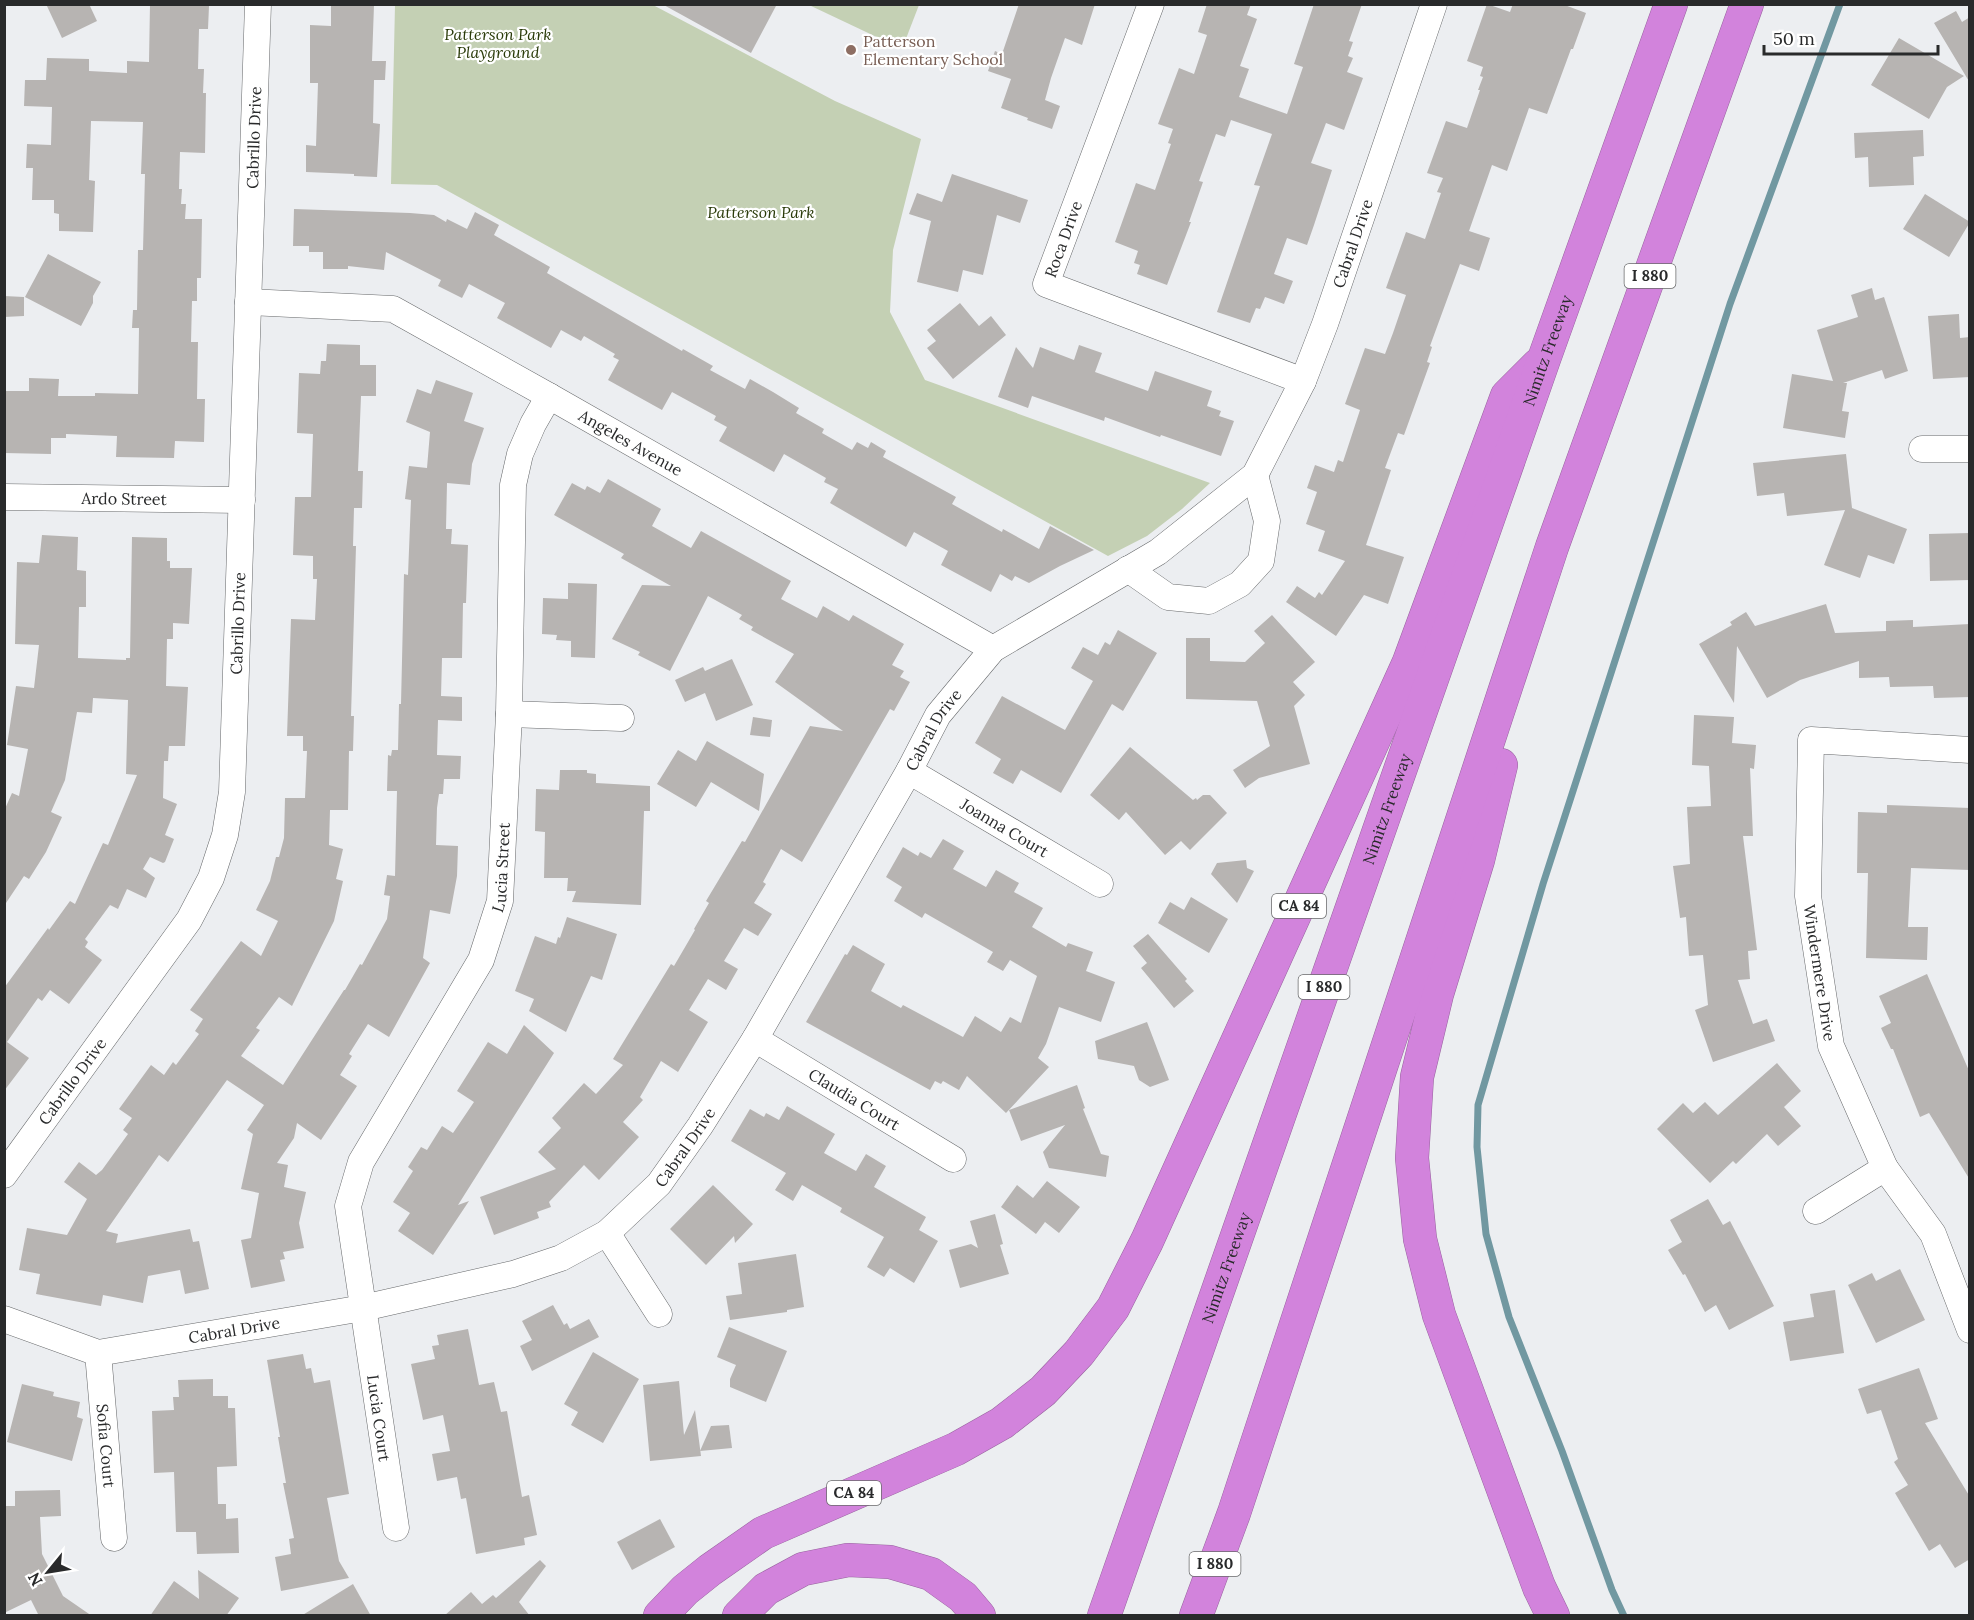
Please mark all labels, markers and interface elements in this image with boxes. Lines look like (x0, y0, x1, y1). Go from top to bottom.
scale bar (1764, 18, 1938, 56)
park label: Patterson Park Playground (444, 24, 552, 62)
text: 50 m (1773, 27, 1815, 50)
place label: Patterson Elementary School (863, 31, 1003, 69)
marker: Patterson Elementary School (844, 43, 858, 57)
street label: Cabrillo Drive (242, 86, 265, 189)
street label: Cabral Drive (1328, 196, 1377, 290)
street label: Roca Drive (1040, 198, 1086, 280)
park label: Patterson Park (707, 202, 815, 222)
road number: I 880 (1624, 264, 1676, 288)
street label: Nimitz Freeway (1518, 292, 1576, 408)
street label: Angeles Avenue (575, 405, 687, 480)
street label: Ardo Street (80, 488, 168, 509)
street label: Cabrillo Drive (226, 571, 249, 675)
street label: Cabral Drive (901, 684, 966, 774)
street label: Nimitz Freeway (1358, 750, 1415, 867)
street label: Joanna Court (956, 793, 1053, 862)
street label: Lucia Street (487, 821, 514, 915)
road number: CA 84 (1272, 894, 1326, 918)
street label: Windermere Drive (1799, 903, 1840, 1043)
road number: I 880 (1298, 975, 1350, 999)
street label: Cabrillo Drive (34, 1033, 111, 1128)
street label: Claudia Court (805, 1064, 904, 1135)
street label: Cabral Drive (650, 1103, 719, 1191)
street label: Nimitz Freeway (1197, 1209, 1255, 1326)
street label: Cabral Drive (187, 1312, 282, 1347)
street label: Lucia Court (363, 1373, 395, 1464)
street label: Sofia Court (92, 1403, 120, 1489)
road number: CA 84 (827, 1481, 881, 1505)
north arrow (18, 1542, 78, 1602)
road number: I 880 (1190, 1552, 1240, 1576)
text: N (23, 1569, 47, 1590)

